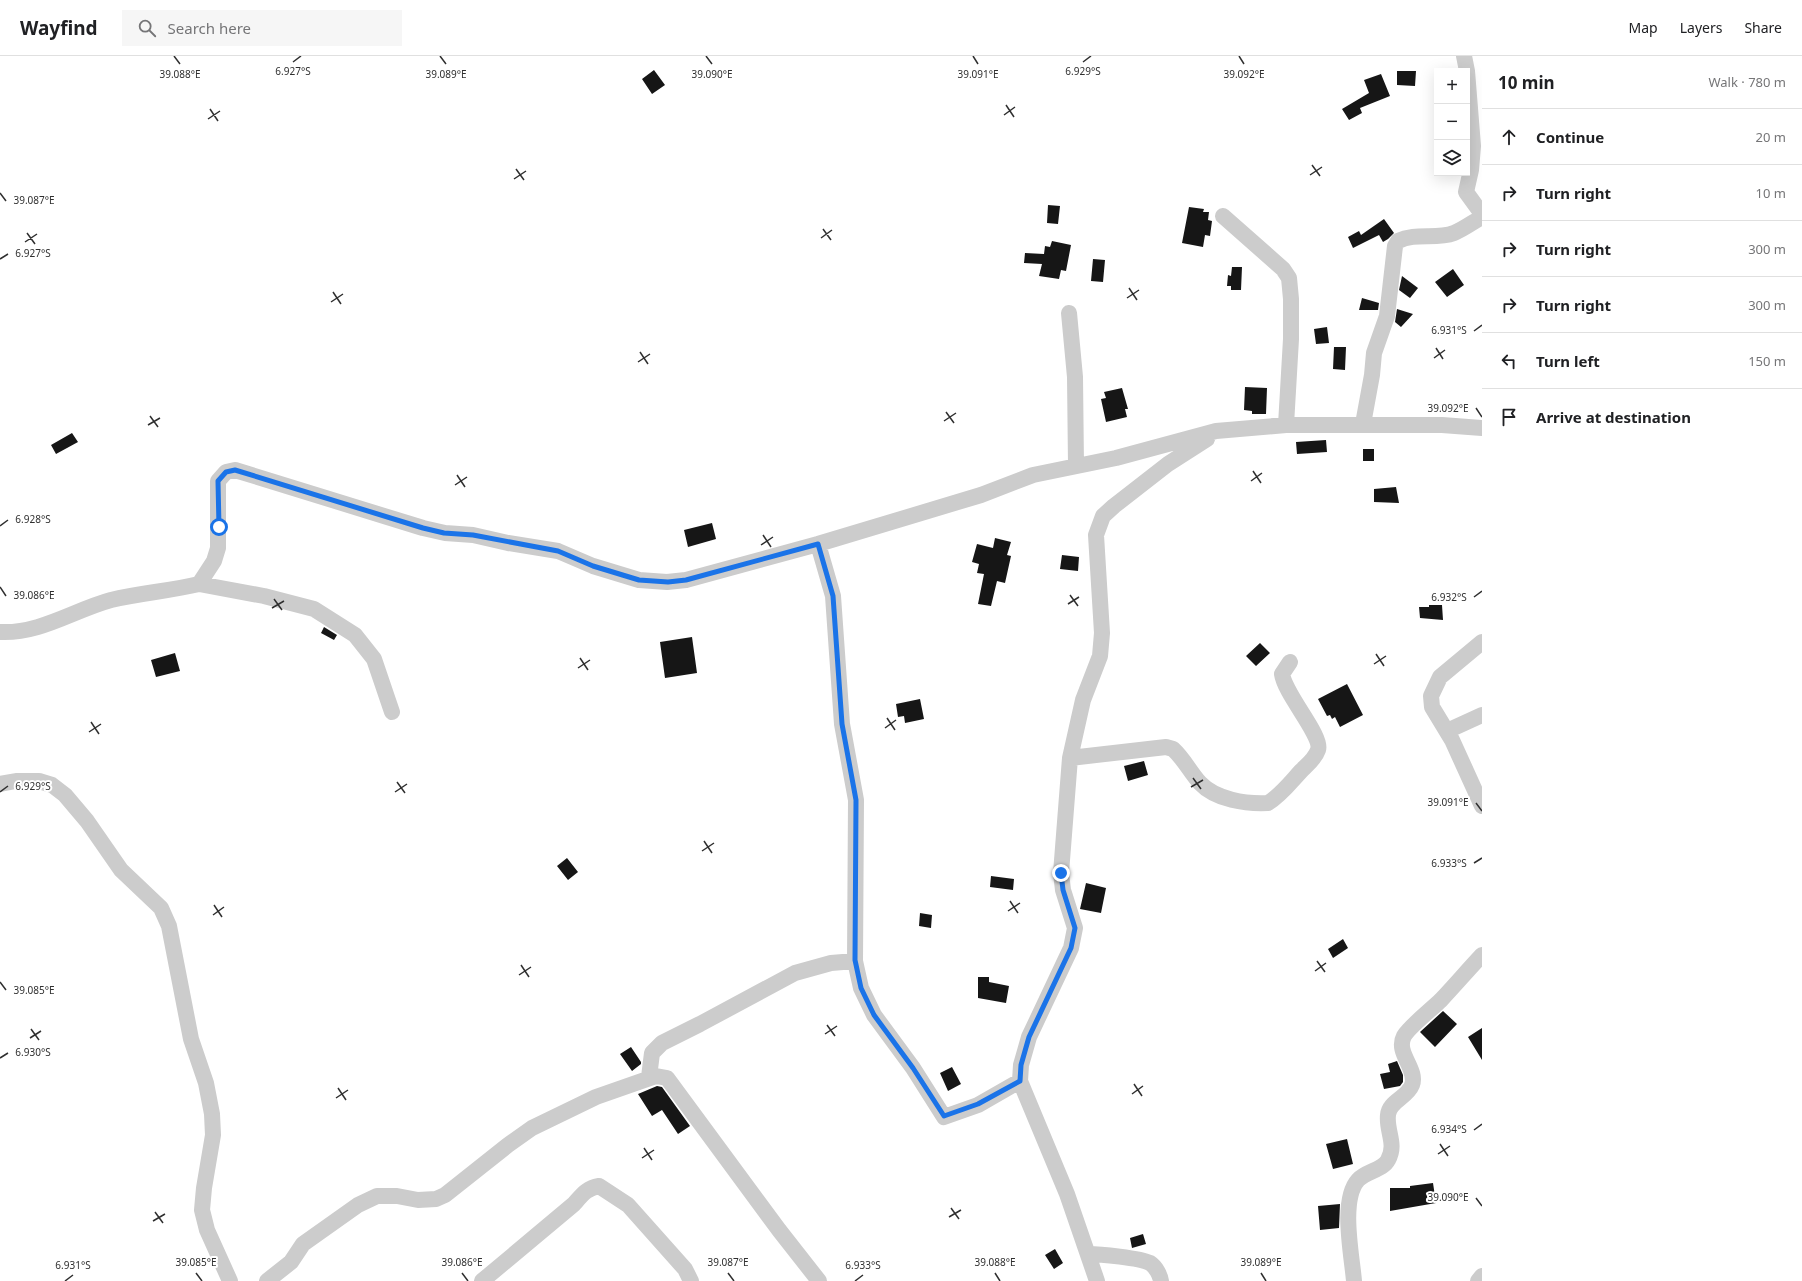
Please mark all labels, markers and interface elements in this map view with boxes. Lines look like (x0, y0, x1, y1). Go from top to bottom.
search box (122, 10, 402, 46)
text: Wayfind (20, 15, 98, 41)
icon: search (136, 17, 158, 39)
text: Search here (168, 18, 251, 38)
text: Map (1629, 18, 1658, 37)
text: Layers (1680, 18, 1722, 37)
text: Share (1744, 18, 1782, 37)
text: 6.927°S (275, 64, 311, 78)
text: 6.929°S (1065, 64, 1101, 78)
text: 39.088°E (159, 67, 201, 81)
text: 39.089°E (425, 67, 467, 81)
text: 39.090°E (691, 67, 733, 81)
text: 39.091°E (957, 67, 999, 81)
text: 39.092°E (1223, 67, 1265, 81)
map controls (1434, 68, 1470, 176)
button: + (1434, 68, 1470, 104)
text: 10 min (1498, 71, 1555, 94)
text: Walk · 780 m (1708, 73, 1786, 91)
button: − (1434, 104, 1470, 140)
icon: ahead (1498, 126, 1520, 148)
text: Continue (1536, 127, 1604, 147)
text: 20 m (1756, 128, 1786, 146)
button: layers (1434, 140, 1470, 176)
icon: right (1498, 182, 1520, 204)
text: Turn right (1536, 183, 1611, 203)
text: 10 m (1756, 184, 1786, 202)
text: 39.087°E (13, 193, 55, 207)
icon: right (1498, 238, 1520, 260)
text: Turn right (1536, 239, 1611, 259)
text: 300 m (1748, 240, 1786, 258)
text: 6.927°S (15, 246, 51, 260)
icon: right (1498, 294, 1520, 316)
text: Turn right (1536, 295, 1611, 315)
text: 300 m (1748, 296, 1786, 314)
text: 6.931°S (1431, 323, 1467, 337)
icon: left (1498, 350, 1520, 372)
text: Turn left (1536, 351, 1600, 371)
text: 150 m (1748, 352, 1786, 370)
text: 39.092°E (1427, 401, 1469, 415)
icon: arrive (1498, 406, 1520, 428)
text: Arrive at destination (1536, 407, 1691, 427)
text: 6.928°S (15, 512, 51, 526)
route start (210, 518, 228, 536)
text: 39.086°E (13, 588, 55, 602)
text: 6.932°S (1431, 590, 1467, 604)
text: 6.929°S (15, 779, 51, 793)
text: 39.091°E (1427, 795, 1469, 809)
text: 6.933°S (1431, 856, 1467, 870)
route end (1052, 864, 1070, 882)
text: 39.085°E (13, 983, 55, 997)
text: 6.930°S (15, 1045, 51, 1059)
text: 6.934°S (1431, 1122, 1467, 1136)
text: 39.090°E (1427, 1190, 1469, 1204)
text: 39.085°E (175, 1255, 217, 1269)
text: 39.086°E (441, 1255, 483, 1269)
text: 39.087°E (707, 1255, 749, 1269)
text: 39.088°E (974, 1255, 1016, 1269)
text: 39.089°E (1240, 1255, 1282, 1269)
text: 6.931°S (55, 1258, 91, 1272)
text: 6.933°S (845, 1258, 881, 1272)

